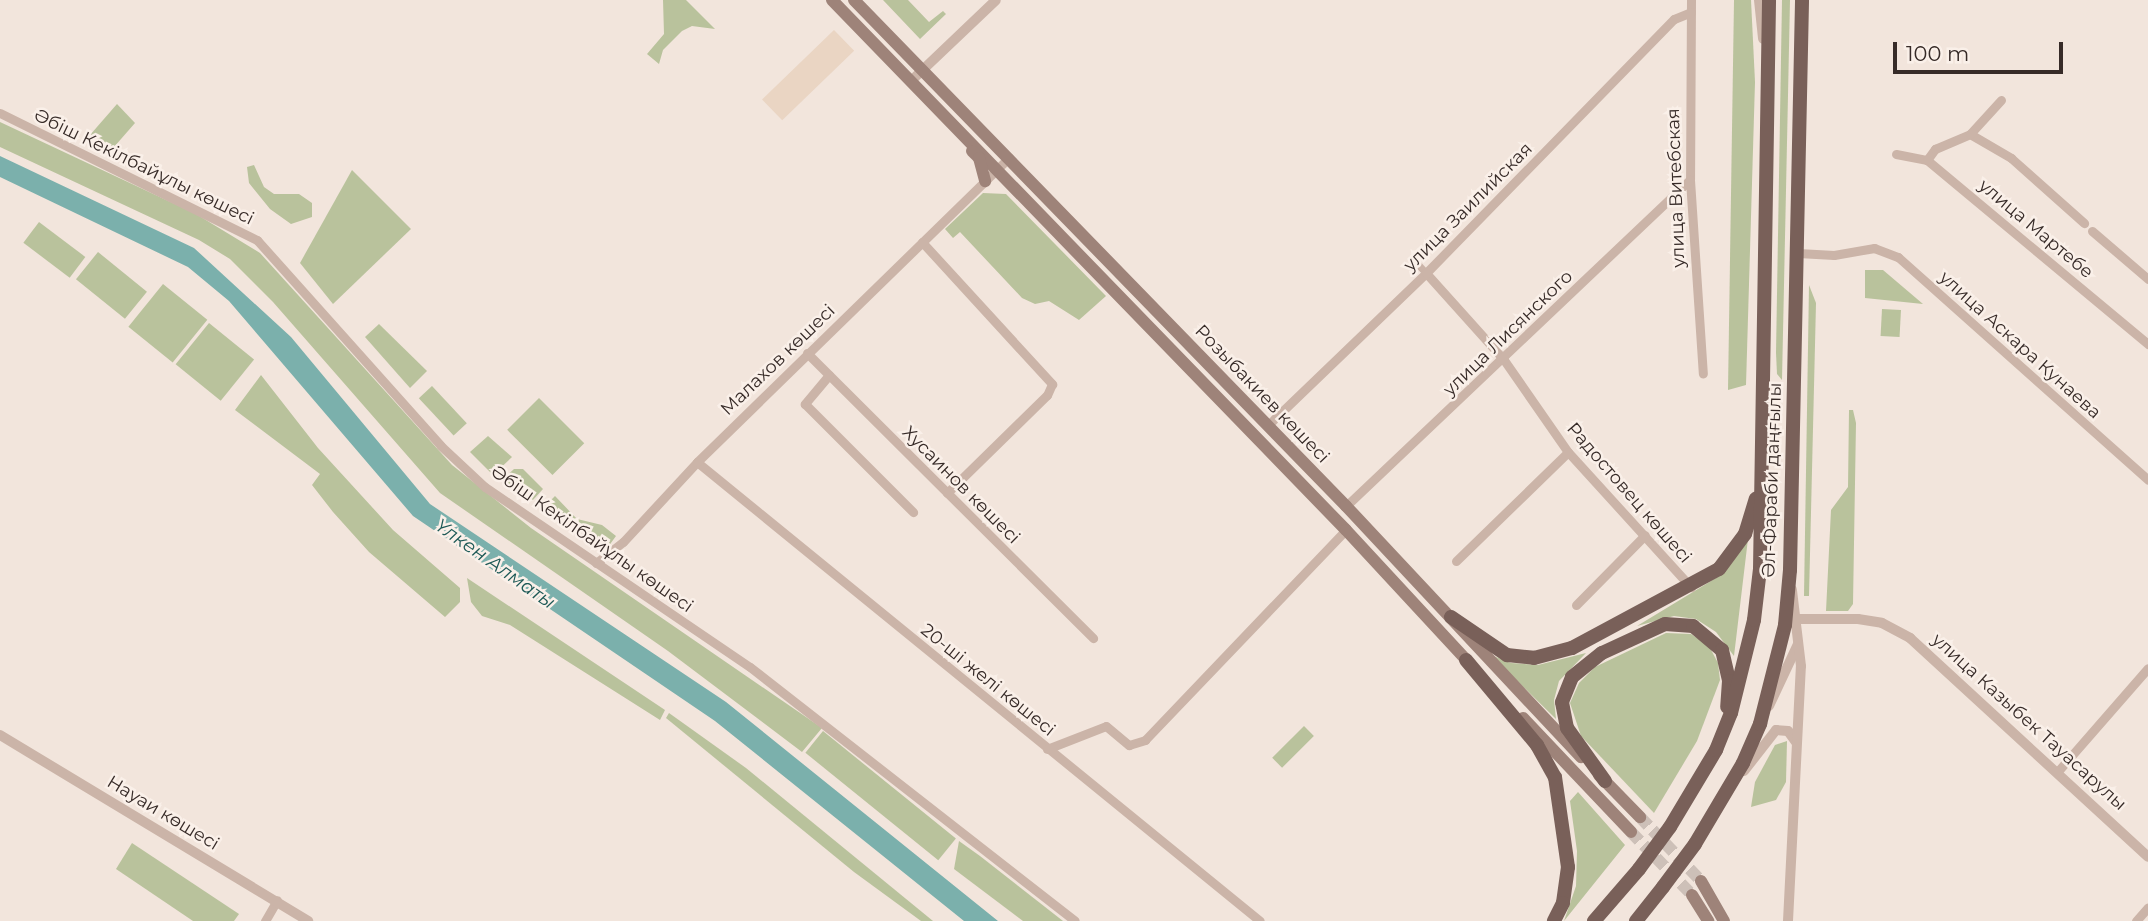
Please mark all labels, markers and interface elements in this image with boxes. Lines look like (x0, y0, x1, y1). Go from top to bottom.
scale bar (1896, 28, 2066, 72)
text: 100 m (1906, 41, 1969, 66)
street label: Әбіш Кекілбайұлы көшесі (31, 104, 257, 230)
street label: улица Витебская (1662, 108, 1690, 268)
street label: улица Заилийская (1399, 138, 1537, 276)
street label: улица Мартебе (1974, 175, 2098, 283)
street label: улица Лисянского (1439, 266, 1577, 400)
street label: улица Аскара Кунаева (1935, 267, 2105, 423)
street label: Малахов көшесі (716, 300, 840, 420)
street label: Розыбакиев көшесі (1190, 320, 1334, 468)
street label: Әл-Фараби даңғылы (1758, 382, 1786, 578)
street label: Радостовец көшесі (1562, 418, 1696, 568)
street label: Хусаинов көшесі (898, 422, 1024, 548)
street label: Әбіш Кекілбайұлы көшесі (487, 461, 697, 617)
water label: Үлкен Алматы (430, 514, 560, 614)
street label: 20-ші желі көшесі (917, 619, 1059, 741)
street label: улица Казыбек Тауасарулы (1927, 629, 2131, 815)
street label: Науаи көшесі (103, 771, 223, 855)

